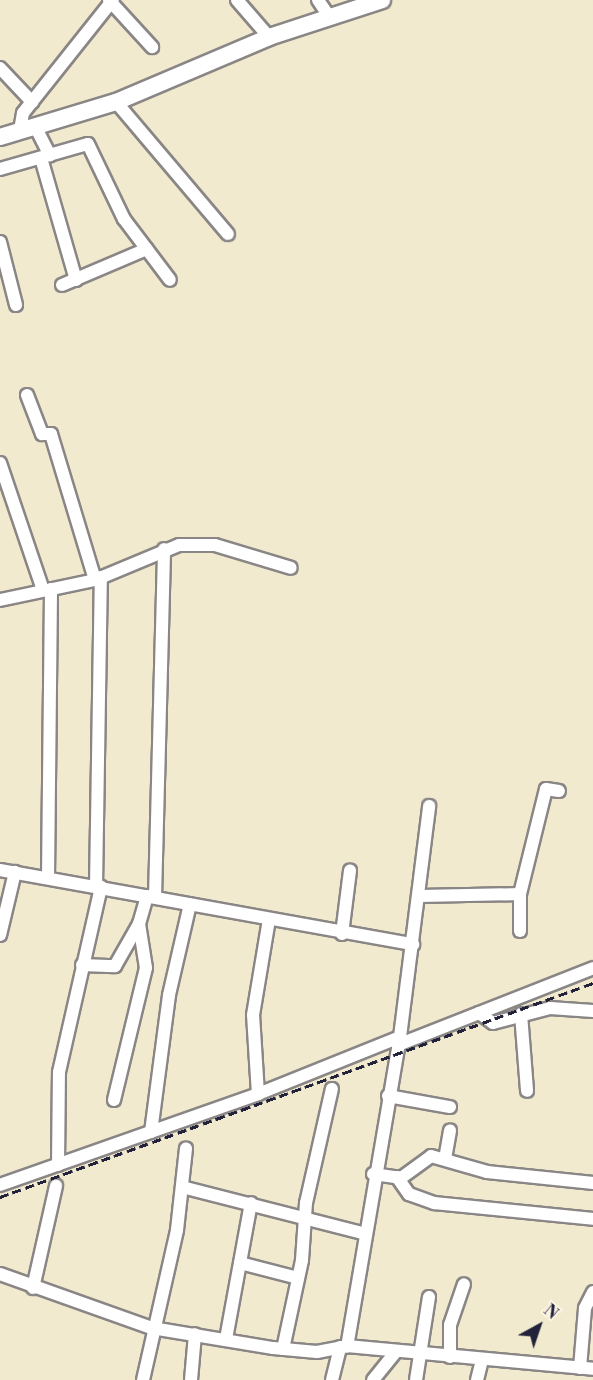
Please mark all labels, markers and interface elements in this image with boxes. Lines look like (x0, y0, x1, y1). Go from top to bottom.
north arrow (509, 1296, 569, 1356)
text: N (539, 1300, 562, 1324)

